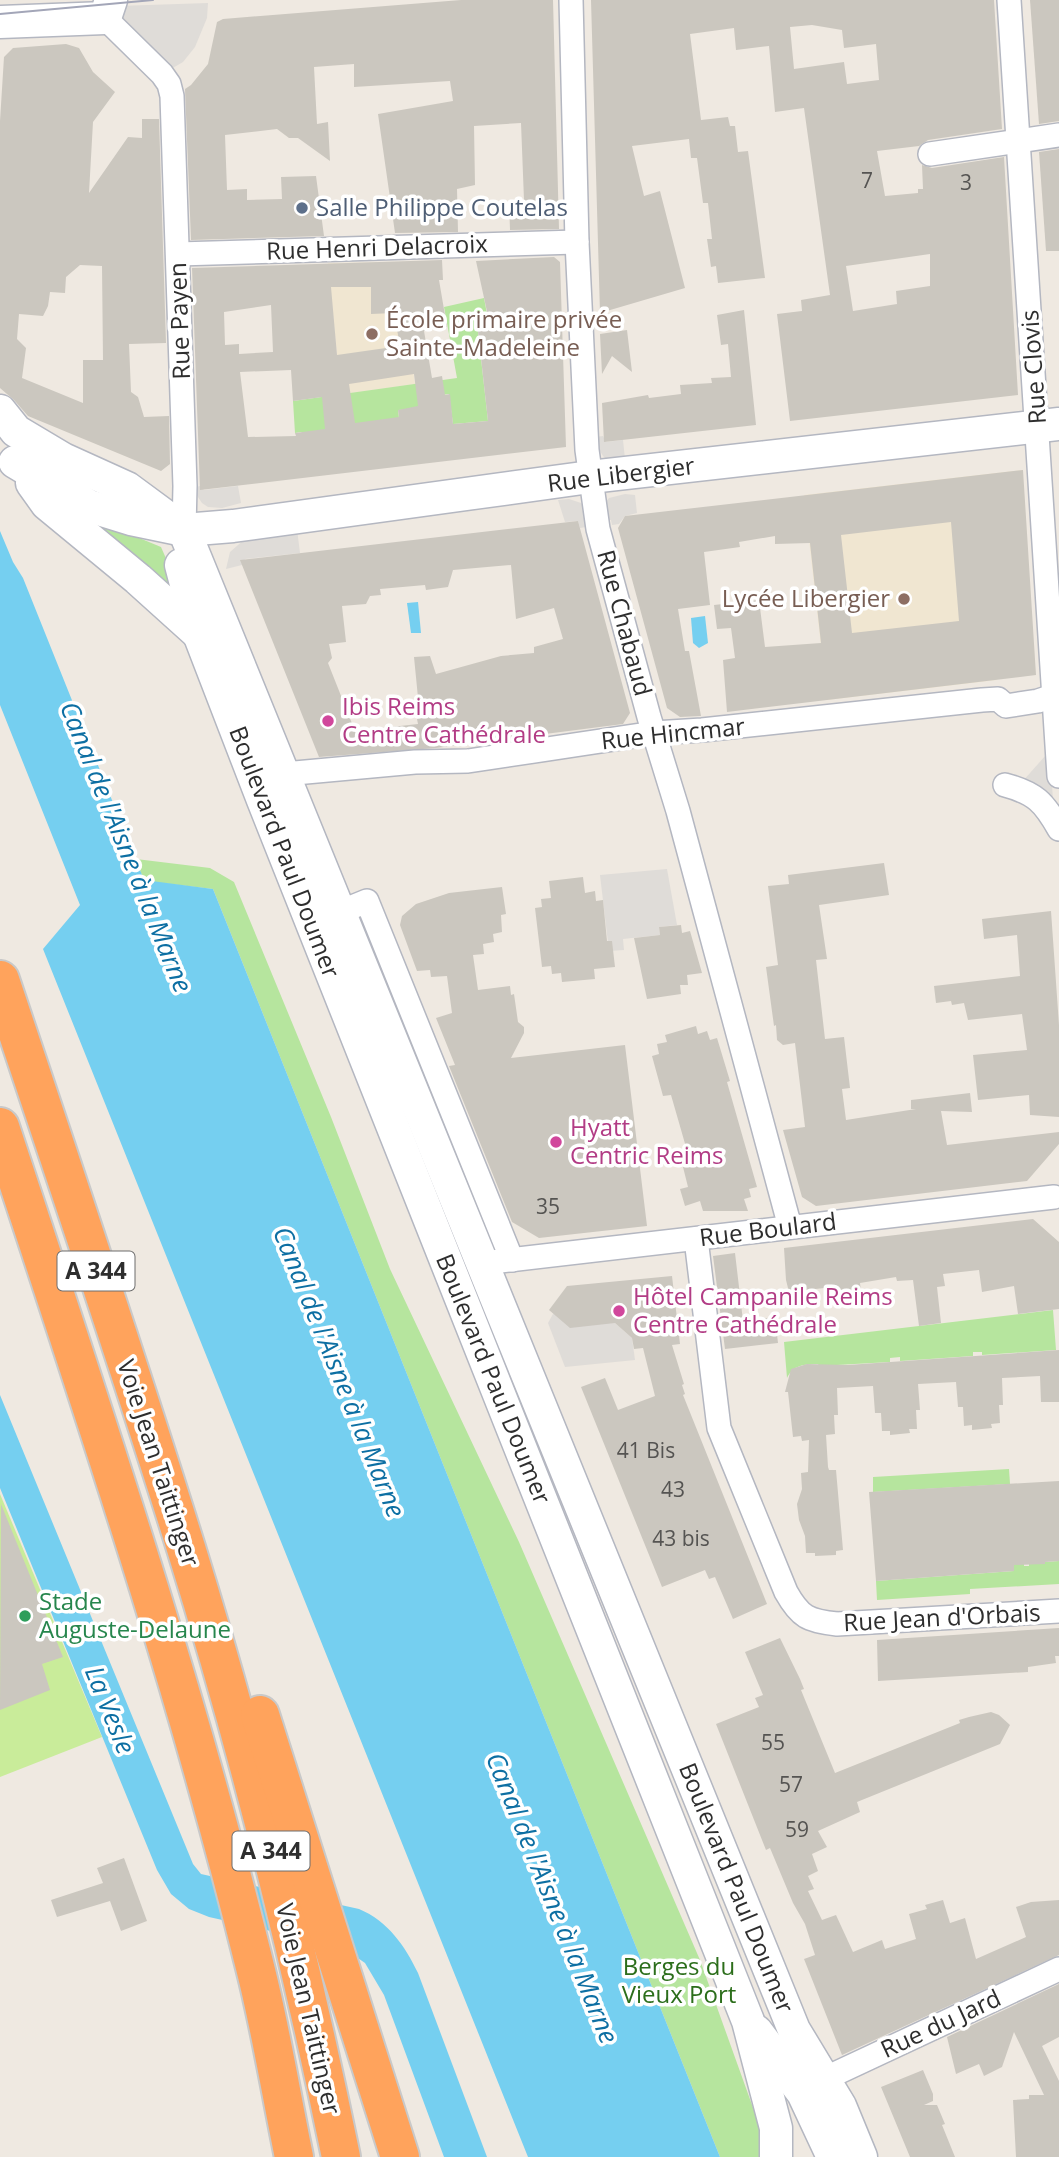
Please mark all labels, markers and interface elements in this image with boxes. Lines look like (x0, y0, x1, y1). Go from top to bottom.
house number: 7 (861, 166, 873, 194)
house number: 3 (960, 168, 972, 196)
place label: Salle Philippe Coutelas (316, 190, 568, 223)
marker: Salle Philippe Coutelas (294, 200, 310, 216)
street label: Rue Henri Delacroix (265, 226, 489, 267)
street label: Rue Payen (160, 262, 197, 380)
place label: École primaire privée Sainte-Madeleine (386, 302, 622, 363)
street label: Rue Clovis (1012, 309, 1053, 425)
marker: École primaire privée Sainte-Madeleine (364, 326, 380, 342)
street label: Rue Libergier (545, 448, 697, 499)
street label: Rue Chabaud (590, 546, 661, 699)
place label: Lycée Libergier (722, 581, 890, 614)
marker: Lycée Libergier (896, 591, 912, 607)
place label: Ibis Reims Centre Cathédrale (342, 689, 546, 750)
water label: Canal de l'Aisne à la Marne (52, 696, 202, 998)
street label: Rue Hincmar (599, 709, 747, 756)
marker: Ibis Reims Centre Cathédrale (320, 713, 336, 729)
street label: Boulevard Paul Doumer (222, 721, 349, 982)
place label: Hyatt Centric Reims (570, 1110, 723, 1171)
marker: Hyatt Centric Reims (548, 1134, 564, 1150)
house number: 35 (536, 1192, 560, 1220)
street label: Rue Boulard (697, 1204, 838, 1253)
water label: Canal de l'Aisne à la Marne (265, 1221, 415, 1523)
street label: Boulevard Paul Doumer (429, 1248, 560, 1509)
road number: A 344 (57, 1252, 134, 1290)
place label: Hôtel Campanile Reims Centre Cathédrale (633, 1279, 893, 1340)
marker: Hôtel Campanile Reims Centre Cathédrale (611, 1303, 627, 1319)
street label: Voie Jean Taittinger (110, 1355, 208, 1570)
house number: 41 Bis (617, 1436, 675, 1464)
house number: 43 (661, 1475, 685, 1503)
house number: 43 bis (652, 1524, 710, 1552)
place label: Stade Auguste-Delaune (39, 1584, 231, 1645)
street label: Rue Jean d'Orbais (842, 1595, 1041, 1638)
marker: Stade Auguste-Delaune (17, 1608, 33, 1624)
water label: La Vesle (77, 1660, 145, 1759)
house number: 55 (761, 1728, 785, 1756)
water label: Canal de l'Aisne à la Marne (478, 1747, 628, 2049)
street label: Boulevard Paul Doumer (672, 1757, 803, 2018)
house number: 57 (779, 1770, 803, 1798)
house number: 59 (785, 1815, 809, 1843)
road number: A 344 (232, 1832, 310, 1870)
street label: Voie Jean Taittinger (269, 1900, 350, 2118)
park label: Berges du Vieux Port (622, 1949, 736, 2010)
street label: Rue du Jard (875, 1980, 1006, 2065)

